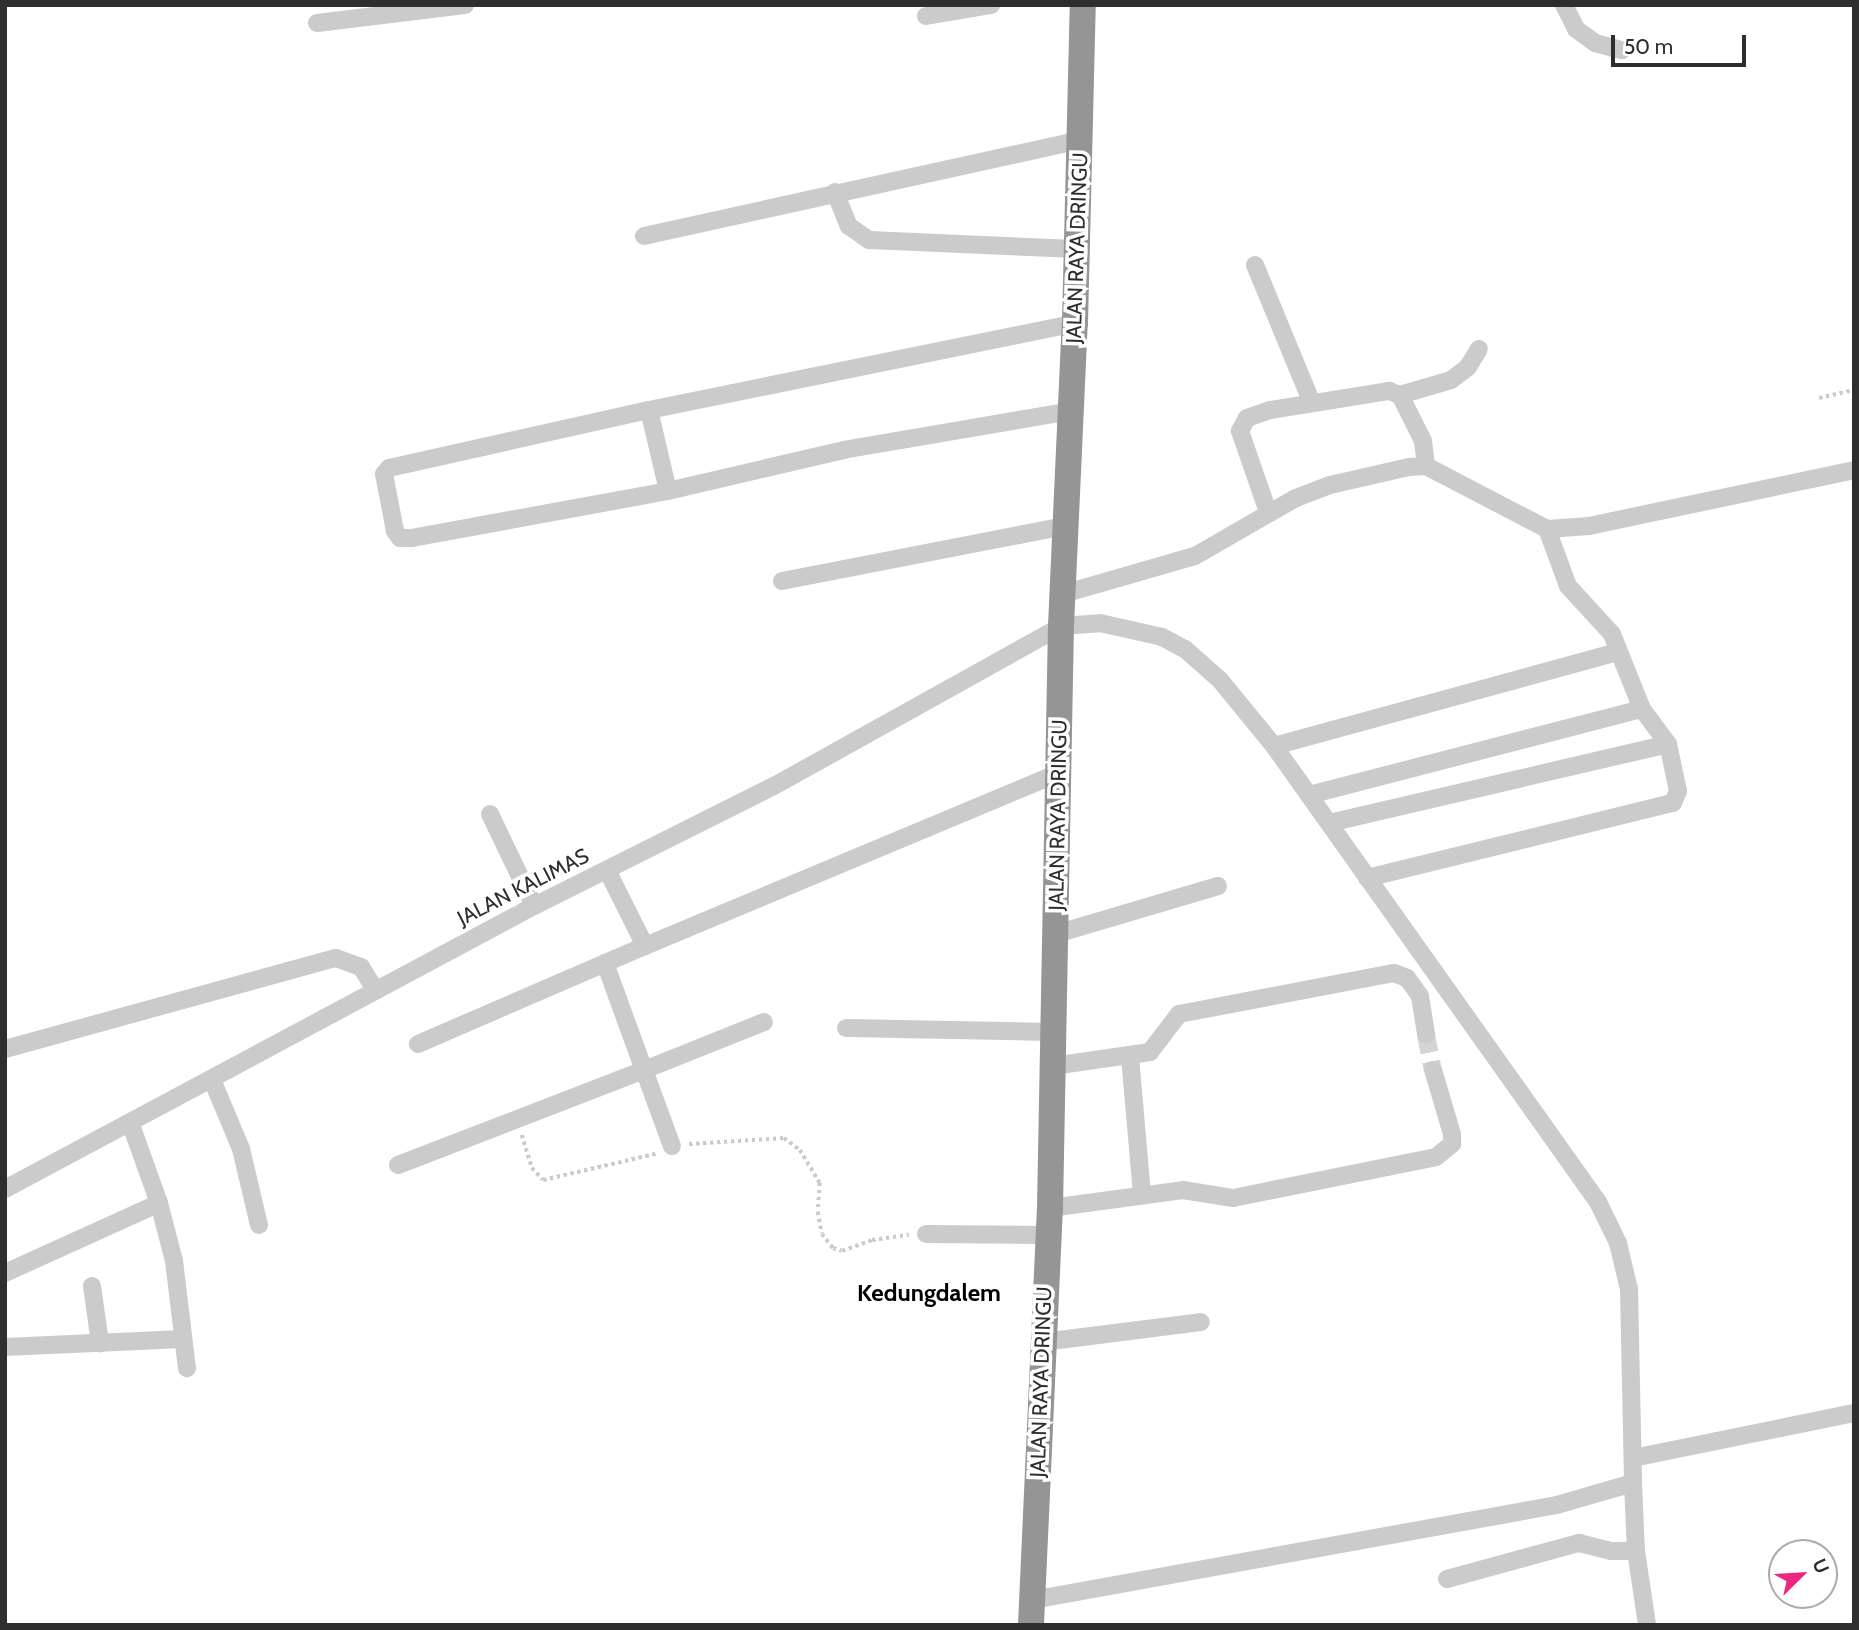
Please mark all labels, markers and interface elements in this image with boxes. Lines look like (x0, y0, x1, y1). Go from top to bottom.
scale bar (1614, 21, 1749, 65)
text: 50 m (1624, 34, 1673, 59)
street label: JALAN RAYA DRINGU (1061, 152, 1093, 344)
street label: JALAN RAYA DRINGU (1044, 719, 1072, 911)
street label: JALAN KALIMAS (453, 843, 593, 931)
district label: Kedungdalem (857, 1279, 1001, 1307)
street label: JALAN RAYA DRINGU (1025, 1286, 1057, 1478)
north arrow (1768, 1539, 1838, 1609)
text: U (1808, 1555, 1834, 1577)

